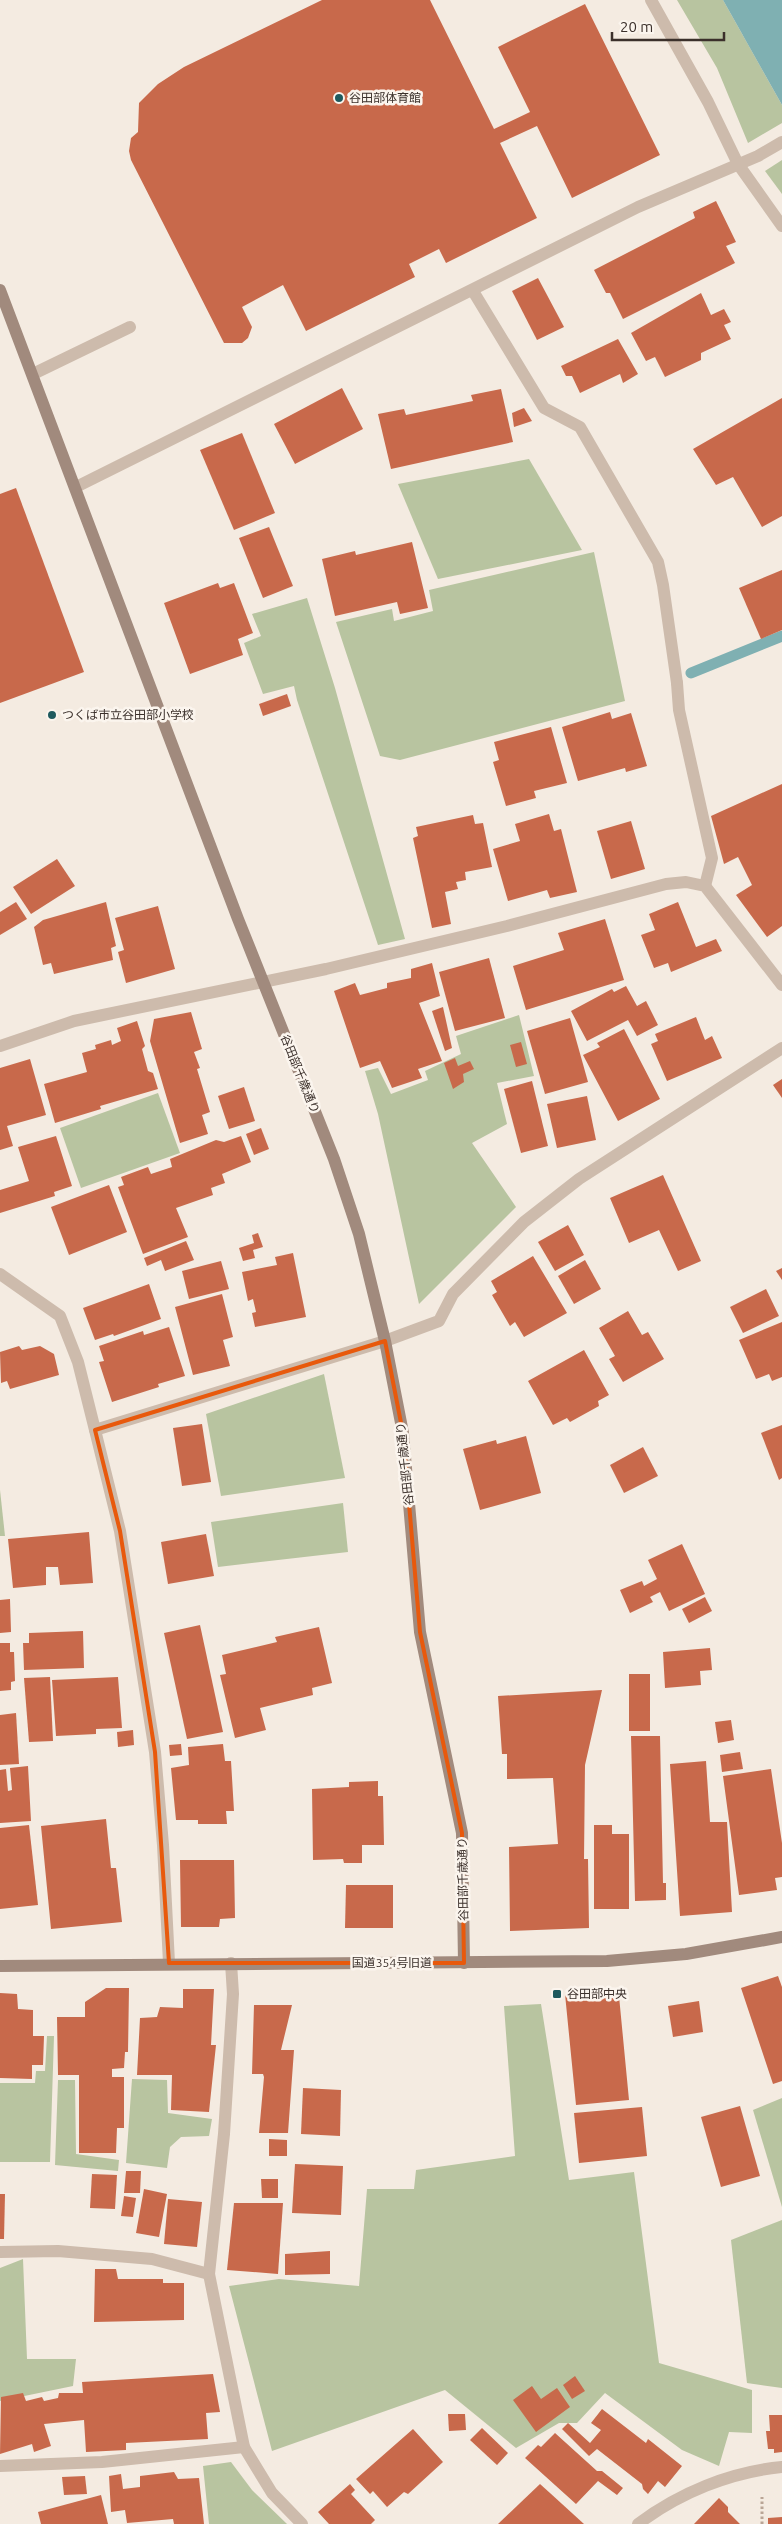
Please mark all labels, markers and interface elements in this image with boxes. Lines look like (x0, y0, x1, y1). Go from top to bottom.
scale bar (612, 10, 724, 42)
text: 20 m (620, 18, 653, 35)
place label: 谷田部体育館 (349, 91, 421, 104)
marker: 谷田部体育館 (333, 92, 345, 104)
place label: つくば市立谷田部小学校 (62, 708, 194, 721)
marker: つくば市立谷田部小学校 (46, 709, 58, 721)
street label: 谷田部千歳通り (279, 1032, 322, 1115)
street label: 谷田部千歳通り (394, 1422, 415, 1507)
street label: 谷田部千歳通り (455, 1837, 470, 1921)
street label: 国道354号旧道 (352, 1956, 432, 1969)
place label: 谷田部中央 (567, 1987, 627, 2000)
marker: 谷田部中央 (551, 1988, 563, 2000)

